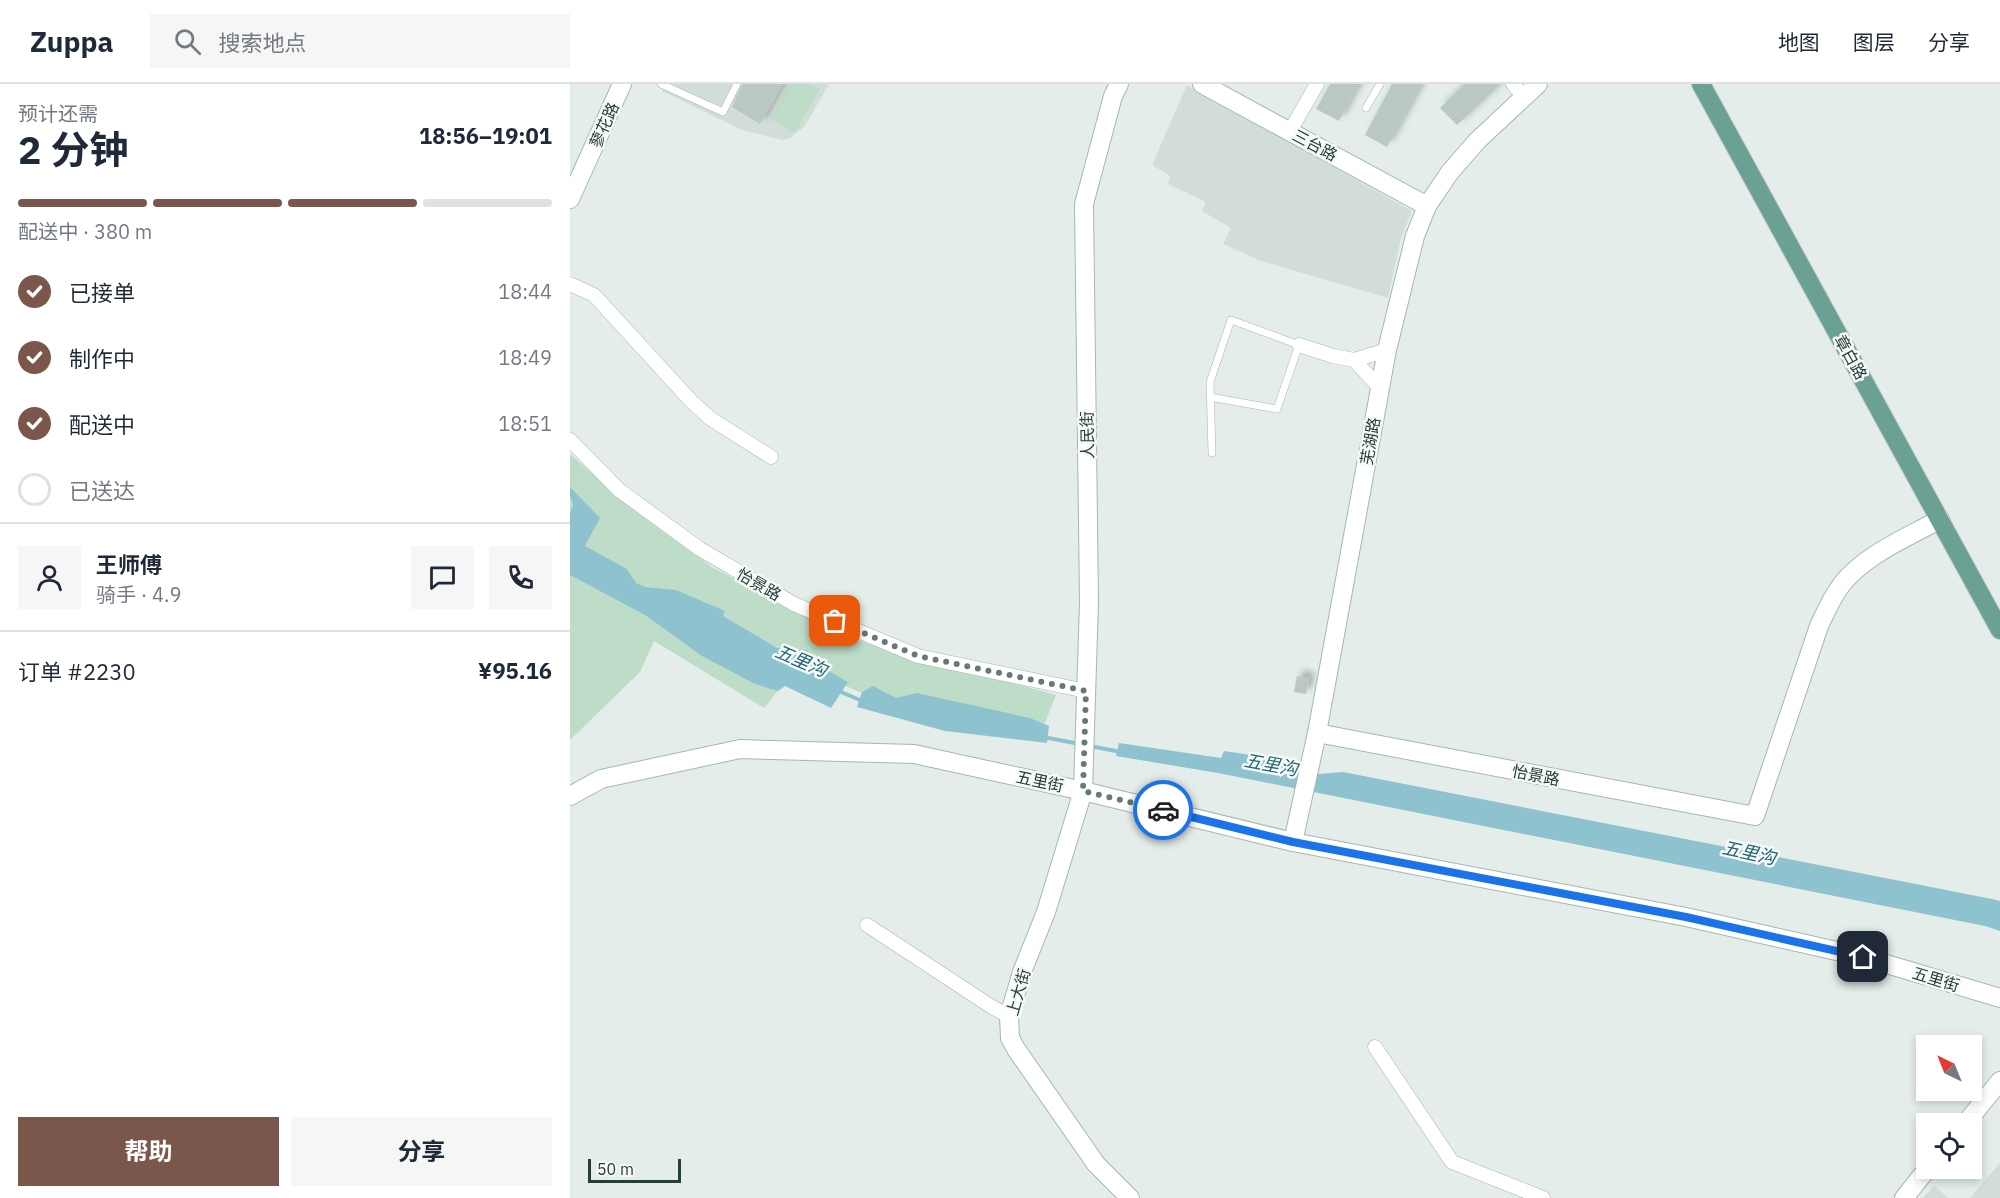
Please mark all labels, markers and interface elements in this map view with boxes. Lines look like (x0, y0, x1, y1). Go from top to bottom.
search box (150, 14, 570, 68)
text: Zuppa (30, 23, 114, 60)
icon: search (171, 25, 204, 58)
text: 搜索地点 (219, 28, 307, 57)
text: 地图 (1778, 28, 1820, 56)
text: 图层 (1853, 28, 1895, 56)
text: 分享 (1928, 28, 1970, 56)
street label: 蓼花路 (585, 99, 623, 151)
text: 预计还需 (18, 100, 98, 127)
text: 18:56–19:01 (419, 121, 552, 150)
text: 2 分钟 (18, 124, 129, 175)
street label: 三台路 (1289, 125, 1341, 165)
text: 配送中 · 380 m (18, 218, 152, 245)
icon: check (18, 275, 51, 308)
text: 已接单 (69, 278, 135, 307)
text: 18:44 (498, 278, 552, 305)
street label: 章白路 (1831, 331, 1871, 383)
icon: check (18, 341, 51, 374)
text: 制作中 (69, 344, 135, 373)
text: 18:49 (498, 344, 552, 371)
icon: check (18, 407, 51, 440)
text: 配送中 (69, 410, 135, 439)
text: 18:51 (498, 410, 552, 437)
street label: 人民街 (1077, 411, 1097, 459)
street label: 芜湖路 (1356, 416, 1384, 466)
text: 已送达 (69, 476, 135, 505)
button: person (18, 546, 81, 609)
button: chat (411, 546, 474, 609)
button: phone (489, 546, 552, 609)
text: 王师傅 (96, 550, 162, 579)
street label: 怡景路 (733, 563, 785, 605)
text: 骑手 · 4.9 (96, 581, 181, 608)
pin (809, 595, 860, 646)
icon: bag (818, 604, 851, 637)
water label: 五里沟 (772, 639, 832, 682)
text: ¥95.16 (478, 656, 552, 685)
text: 订单 #2230 (18, 657, 136, 686)
water label: 五里沟 (1243, 748, 1302, 781)
street label: 怡景路 (1511, 761, 1561, 789)
street label: 五里街 (1014, 766, 1066, 796)
courier (1133, 780, 1193, 840)
icon: car (1147, 794, 1180, 827)
water label: 五里沟 (1720, 836, 1780, 870)
pin (1837, 931, 1888, 982)
icon: home (1846, 940, 1879, 973)
street label: 五里街 (1910, 962, 1962, 996)
street label: 上大街 (1002, 966, 1034, 1018)
north arrow (1916, 1035, 1982, 1101)
map controls (1916, 1035, 1982, 1179)
button: locate (1916, 1113, 1982, 1179)
button: 帮助 (18, 1117, 279, 1186)
button: 分享 (291, 1117, 552, 1186)
scale bar (588, 1156, 681, 1184)
text: 50 m (597, 1159, 634, 1179)

